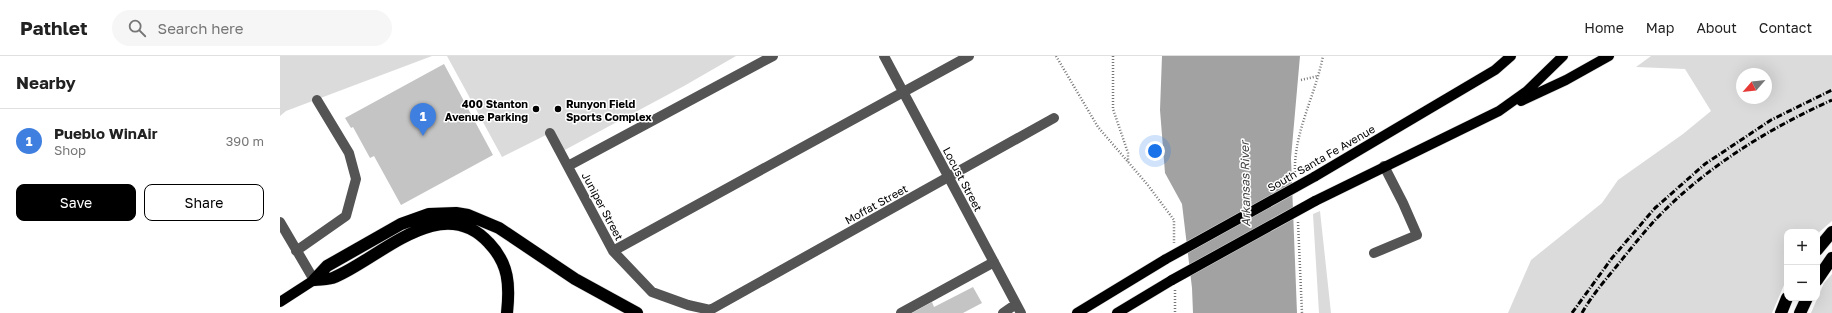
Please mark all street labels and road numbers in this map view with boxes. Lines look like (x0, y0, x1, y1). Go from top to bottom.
street label: South Santa Fe Avenue (1265, 122, 1377, 194)
street label: Locust Street (941, 145, 985, 213)
street label: Juniper Street (580, 170, 626, 242)
street label: Moffat Street (842, 181, 910, 227)

